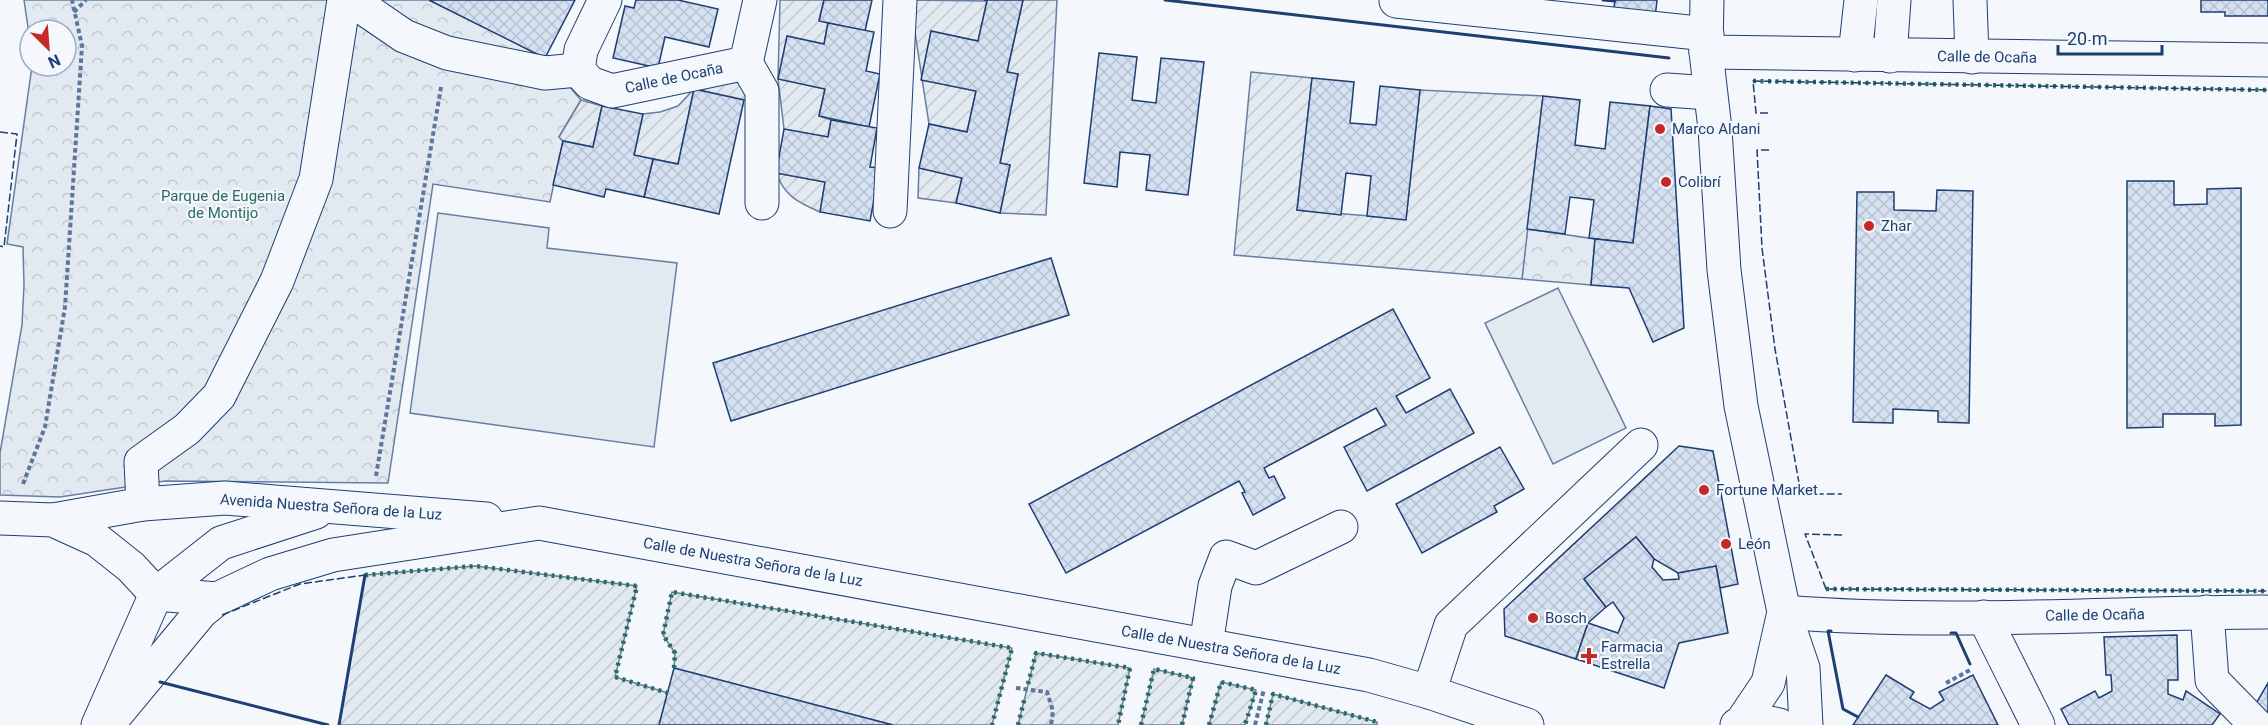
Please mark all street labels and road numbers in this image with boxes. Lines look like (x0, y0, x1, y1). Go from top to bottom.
street label: Calle de Ocaña (1937, 47, 2037, 67)
street label: Calle de Ocaña (623, 59, 725, 97)
street label: Avenida Nuestra Señora de la Luz (219, 490, 443, 524)
street label: Calle de Nuestra Señora de la Luz (642, 534, 864, 590)
street label: Calle de Ocaña (2045, 605, 2145, 625)
street label: Calle de Nuestra Señora de la Luz (1120, 622, 1342, 678)

